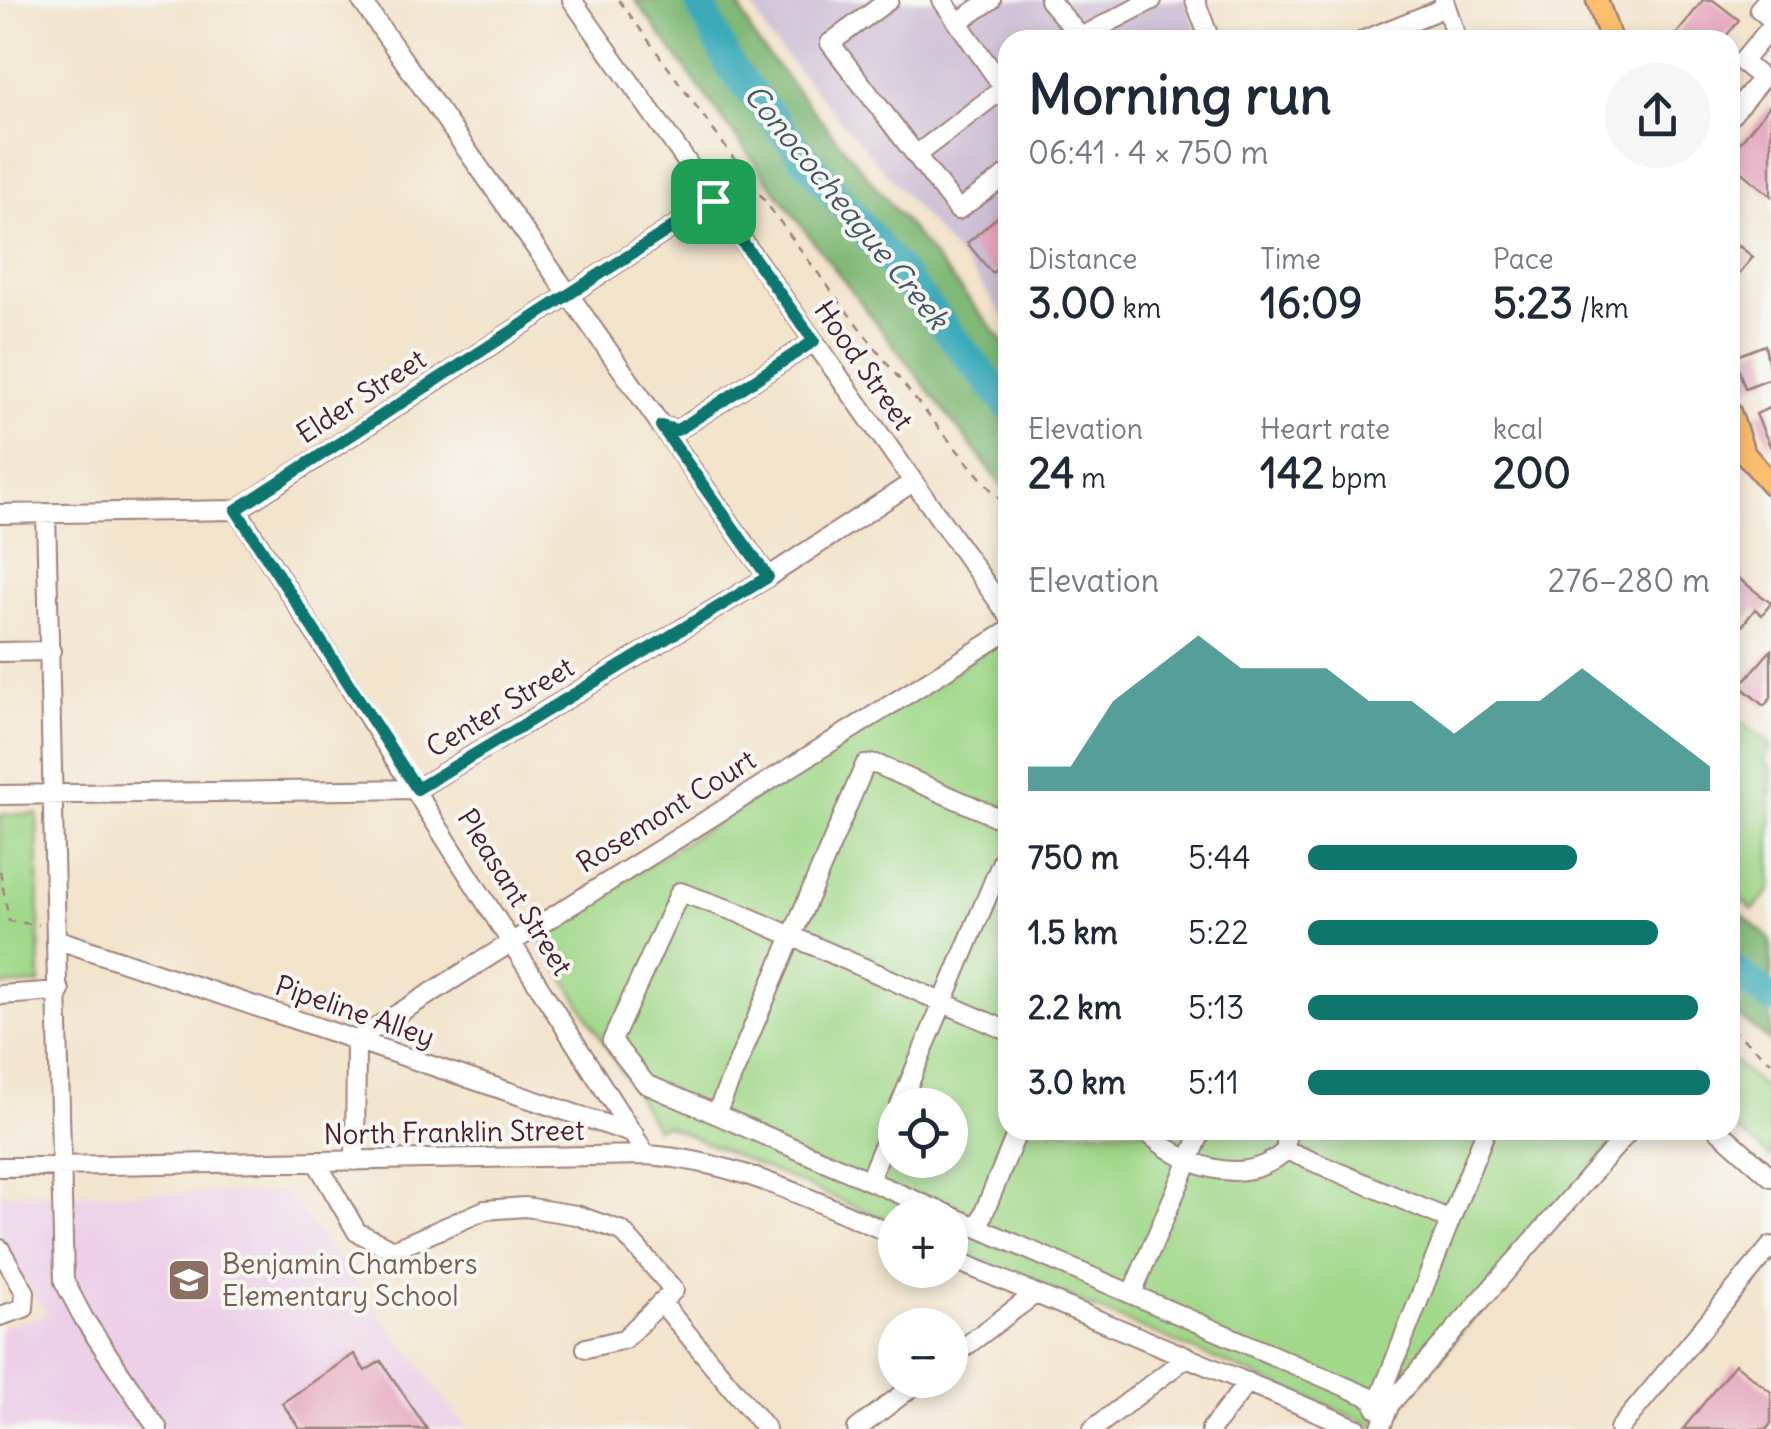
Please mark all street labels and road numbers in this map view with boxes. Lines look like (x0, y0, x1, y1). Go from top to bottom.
street label: Hood Street (806, 293, 922, 437)
street label: Elder Street (290, 341, 432, 451)
street label: Center Street (420, 649, 580, 765)
street label: Rosemont Court (570, 742, 762, 880)
street label: Pleasant Street (449, 802, 581, 982)
street label: Pipeline Alley (271, 967, 439, 1055)
street label: North Franklin Street (323, 1112, 585, 1152)

